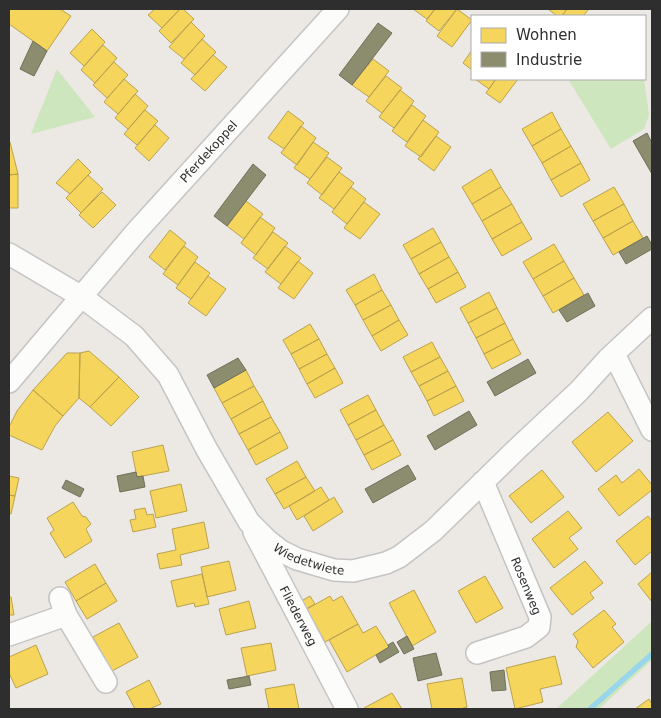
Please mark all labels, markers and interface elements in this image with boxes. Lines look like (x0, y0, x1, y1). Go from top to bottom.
legend (471, 15, 646, 80)
text: Wohnen (516, 26, 577, 44)
text: Industrie (516, 51, 582, 69)
street label: Pferdekoppel (177, 118, 240, 185)
street label: Wiedetwiete (270, 541, 345, 578)
street label: Rosenweg (508, 555, 544, 617)
street label: Fliederweg (277, 584, 320, 648)

